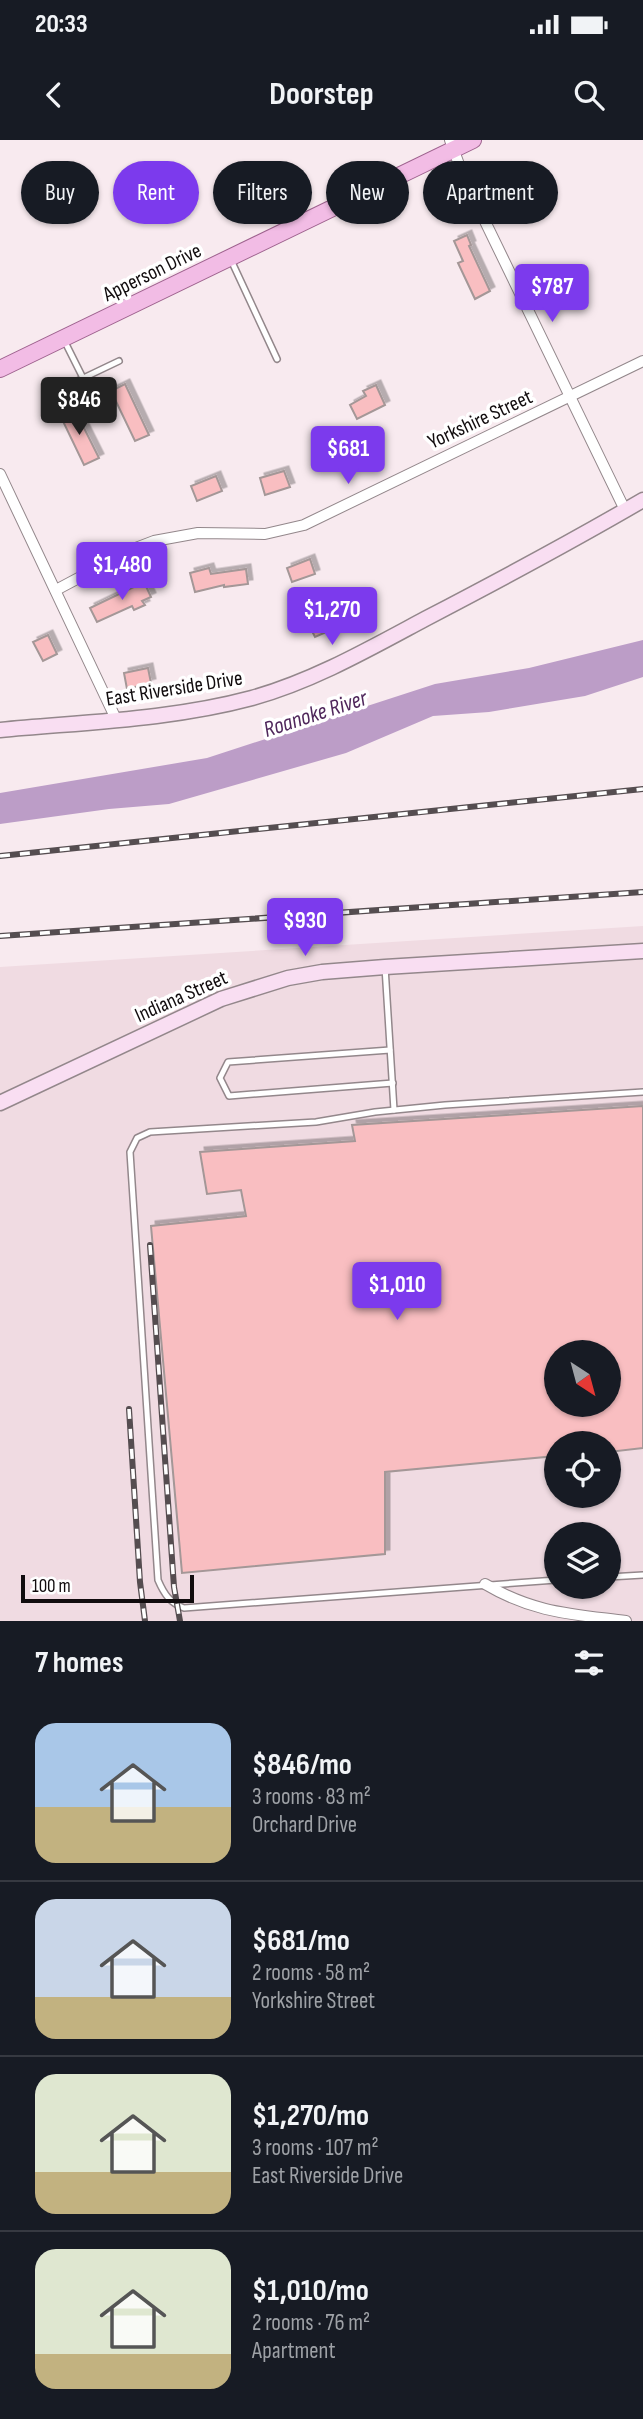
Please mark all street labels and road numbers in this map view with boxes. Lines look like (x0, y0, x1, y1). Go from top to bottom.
street label: Apperson Drive (98, 238, 205, 307)
street label: Yorkshire Street (424, 384, 536, 455)
street label: East Riverside Drive (104, 665, 244, 712)
street label: Indiana Street (131, 965, 231, 1028)

